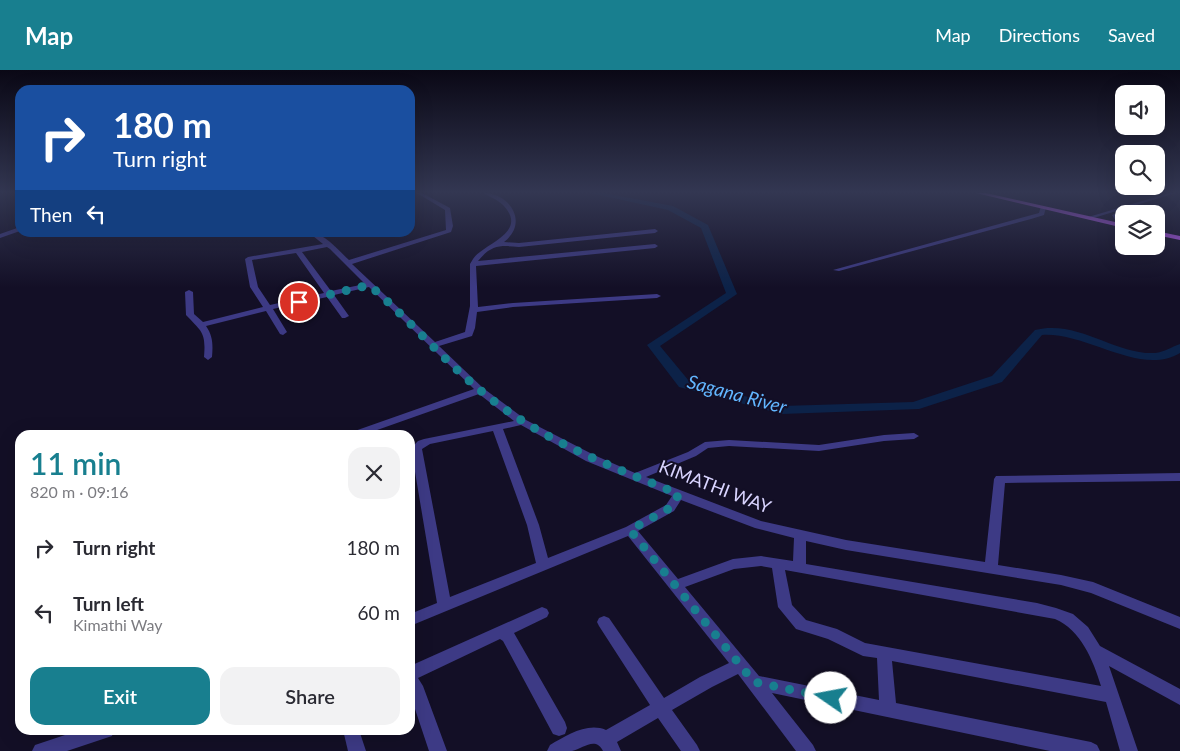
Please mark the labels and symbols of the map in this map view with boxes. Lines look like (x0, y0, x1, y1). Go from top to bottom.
pin (278, 281, 320, 323)
water label: Sagana River (685, 369, 790, 418)
street label: KIMATHI WAY (656, 455, 775, 518)
position arrow (804, 671, 856, 723)

